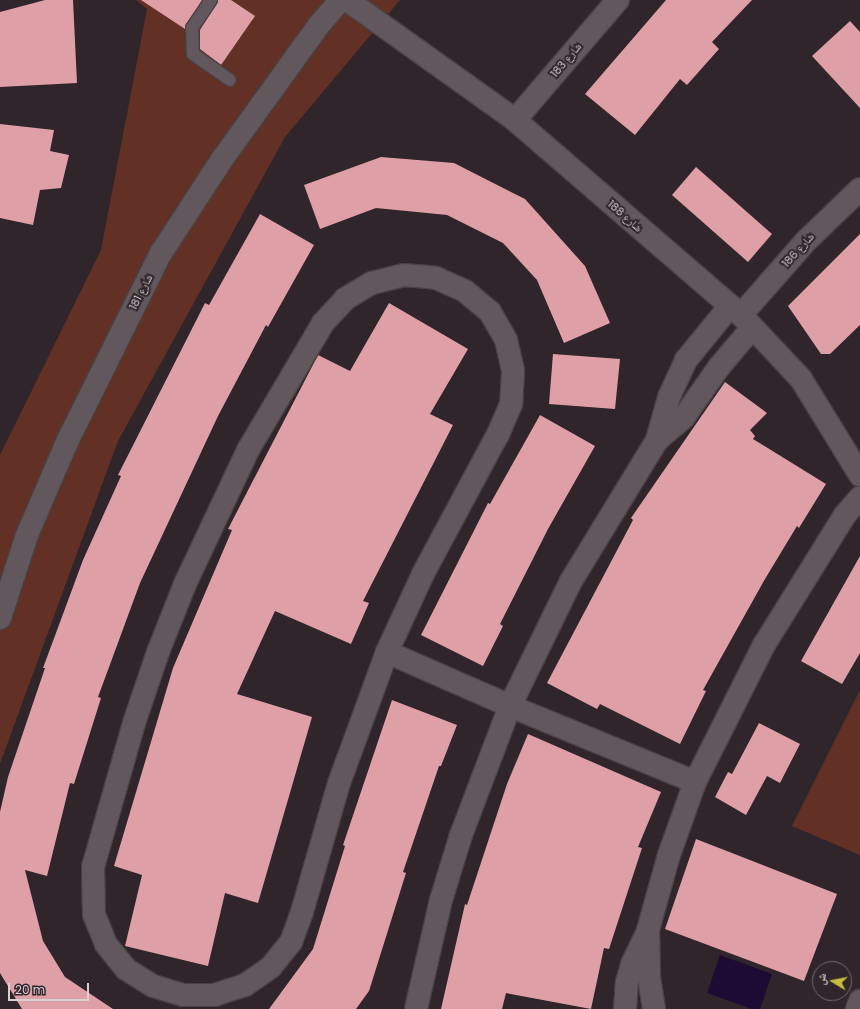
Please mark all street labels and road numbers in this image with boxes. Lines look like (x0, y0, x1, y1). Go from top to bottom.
street label: شارع 183 (548, 40, 584, 80)
street label: شارع 188 (605, 197, 645, 235)
street label: شارع 186 (779, 230, 817, 270)
street label: شارع 181 (127, 272, 155, 312)

